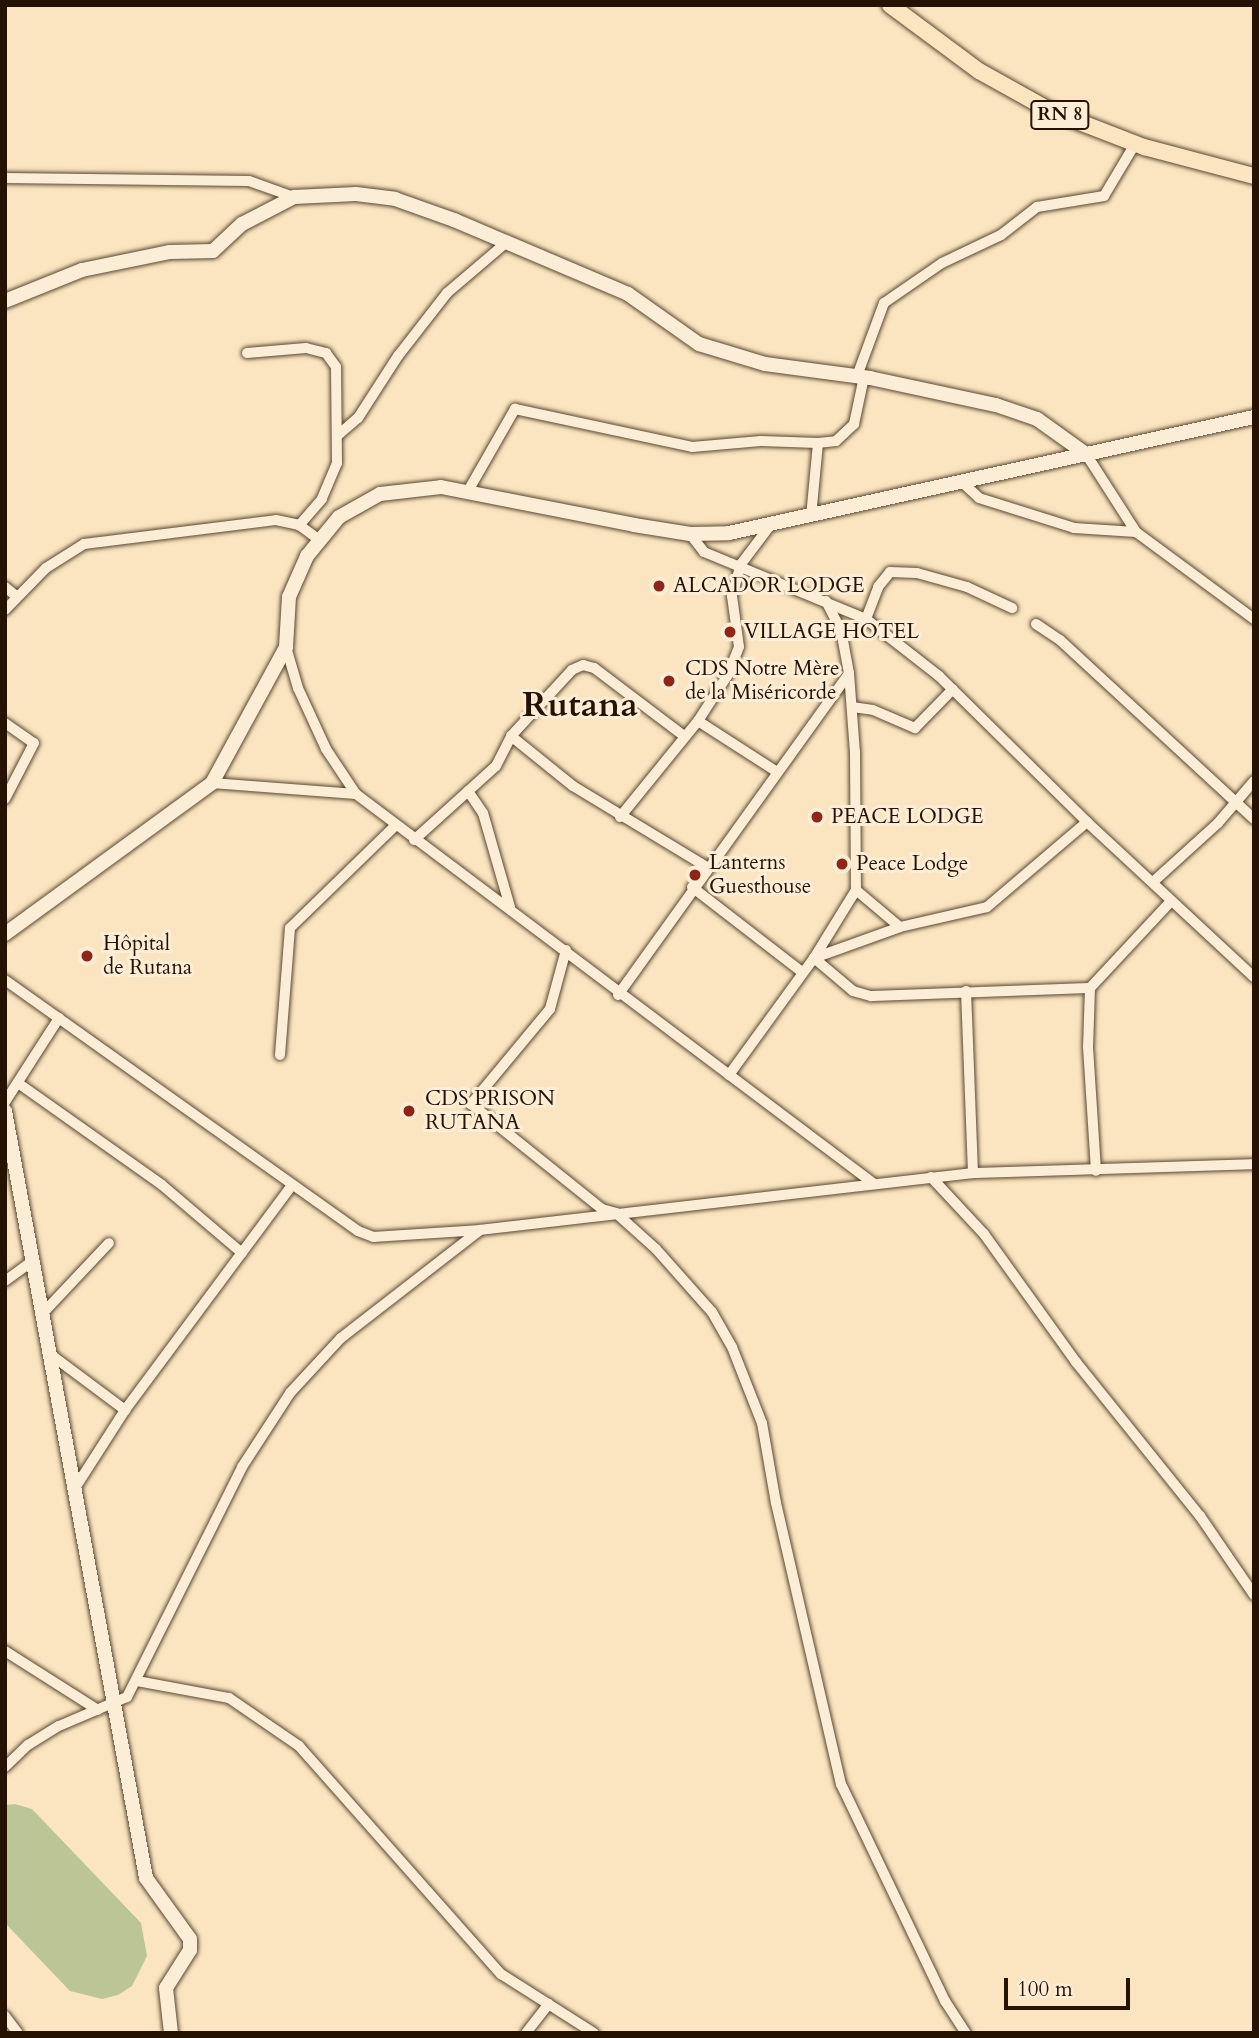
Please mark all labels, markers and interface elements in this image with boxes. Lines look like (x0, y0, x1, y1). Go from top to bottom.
road number: RN 8 (1030, 99, 1090, 130)
place label: ALCADOR LODGE (673, 573, 865, 599)
marker: ALCADOR LODGE (651, 578, 667, 594)
place label: VILLAGE HOTEL (744, 619, 919, 645)
marker: VILLAGE HOTEL (722, 624, 738, 640)
place label: CDS Notre Mère de la Miséricorde (685, 656, 840, 706)
marker: CDS Notre Mère de la Miséricorde (659, 671, 679, 691)
district label: Rutana (522, 684, 638, 726)
place label: PEACE LODGE (831, 804, 983, 830)
marker: PEACE LODGE (809, 809, 825, 825)
place label: Lanterns Guesthouse (709, 850, 811, 900)
place label: Peace Lodge (856, 851, 968, 877)
marker: Peace Lodge (834, 856, 850, 872)
marker: Lanterns Guesthouse (687, 867, 703, 883)
place label: Hôpital de Rutana (103, 931, 192, 981)
marker: Hôpital de Rutana (77, 946, 97, 966)
place label: CDS PRISON RUTANA (425, 1086, 555, 1136)
marker: CDS PRISON RUTANA (399, 1101, 419, 1121)
scale bar (1007, 1965, 1133, 2009)
text: 100 m (1017, 1975, 1073, 2004)

